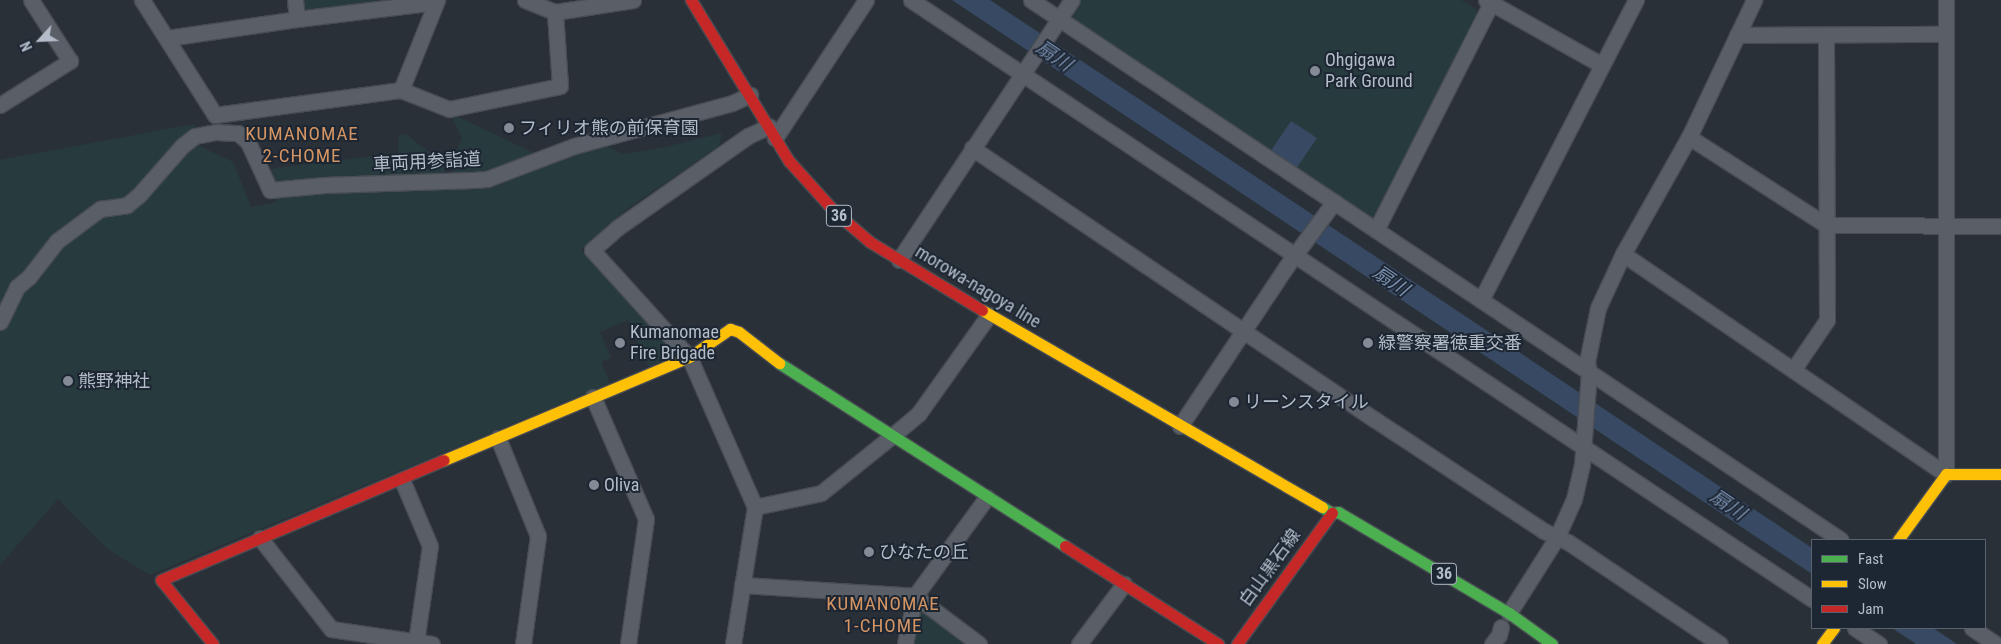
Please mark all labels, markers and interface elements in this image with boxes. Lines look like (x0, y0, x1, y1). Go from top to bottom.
north arrow (15, 15, 65, 65)
water label: 扇川 (1032, 36, 1076, 76)
text: N (17, 39, 35, 54)
place label: Ohgigawa Park Ground (1325, 50, 1413, 92)
marker: Ohgigawa Park Ground (1309, 65, 1321, 77)
place label: フィリオ熊の前保育園 (519, 117, 699, 139)
marker: フィリオ熊の前保育園 (503, 122, 515, 134)
district label: KUMANOMAE 2-CHOME (244, 123, 360, 167)
street label: 車両用参詣道 (373, 148, 481, 176)
road number: 36 (825, 202, 853, 230)
street label: morowa-nagoya line (911, 241, 1045, 333)
water label: 扇川 (1369, 261, 1413, 301)
place label: Kumanomae Fire Brigade (630, 322, 719, 364)
place label: 緑警察署徳重交番 (1378, 332, 1522, 354)
marker: Kumanomae Fire Brigade (614, 337, 626, 349)
marker: 緑警察署徳重交番 (1362, 337, 1374, 349)
place label: 熊野神社 (78, 370, 150, 392)
marker: 熊野神社 (62, 375, 74, 387)
place label: リーンスタイル (1244, 391, 1370, 413)
marker: リーンスタイル (1228, 396, 1240, 408)
place label: Oliva (604, 474, 639, 496)
marker: Oliva (588, 479, 600, 491)
water label: 扇川 (1706, 485, 1750, 525)
street label: 白山黒石線 (1235, 525, 1305, 611)
legend (1811, 539, 1986, 629)
place label: ひなたの丘 (879, 541, 969, 563)
marker: ひなたの丘 (863, 546, 875, 558)
text: Fast (1858, 550, 1883, 568)
road number: 36 (1430, 560, 1458, 588)
text: Slow (1858, 575, 1887, 593)
district label: KUMANOMAE 1-CHOME (825, 593, 941, 637)
text: Jam (1858, 600, 1884, 618)

